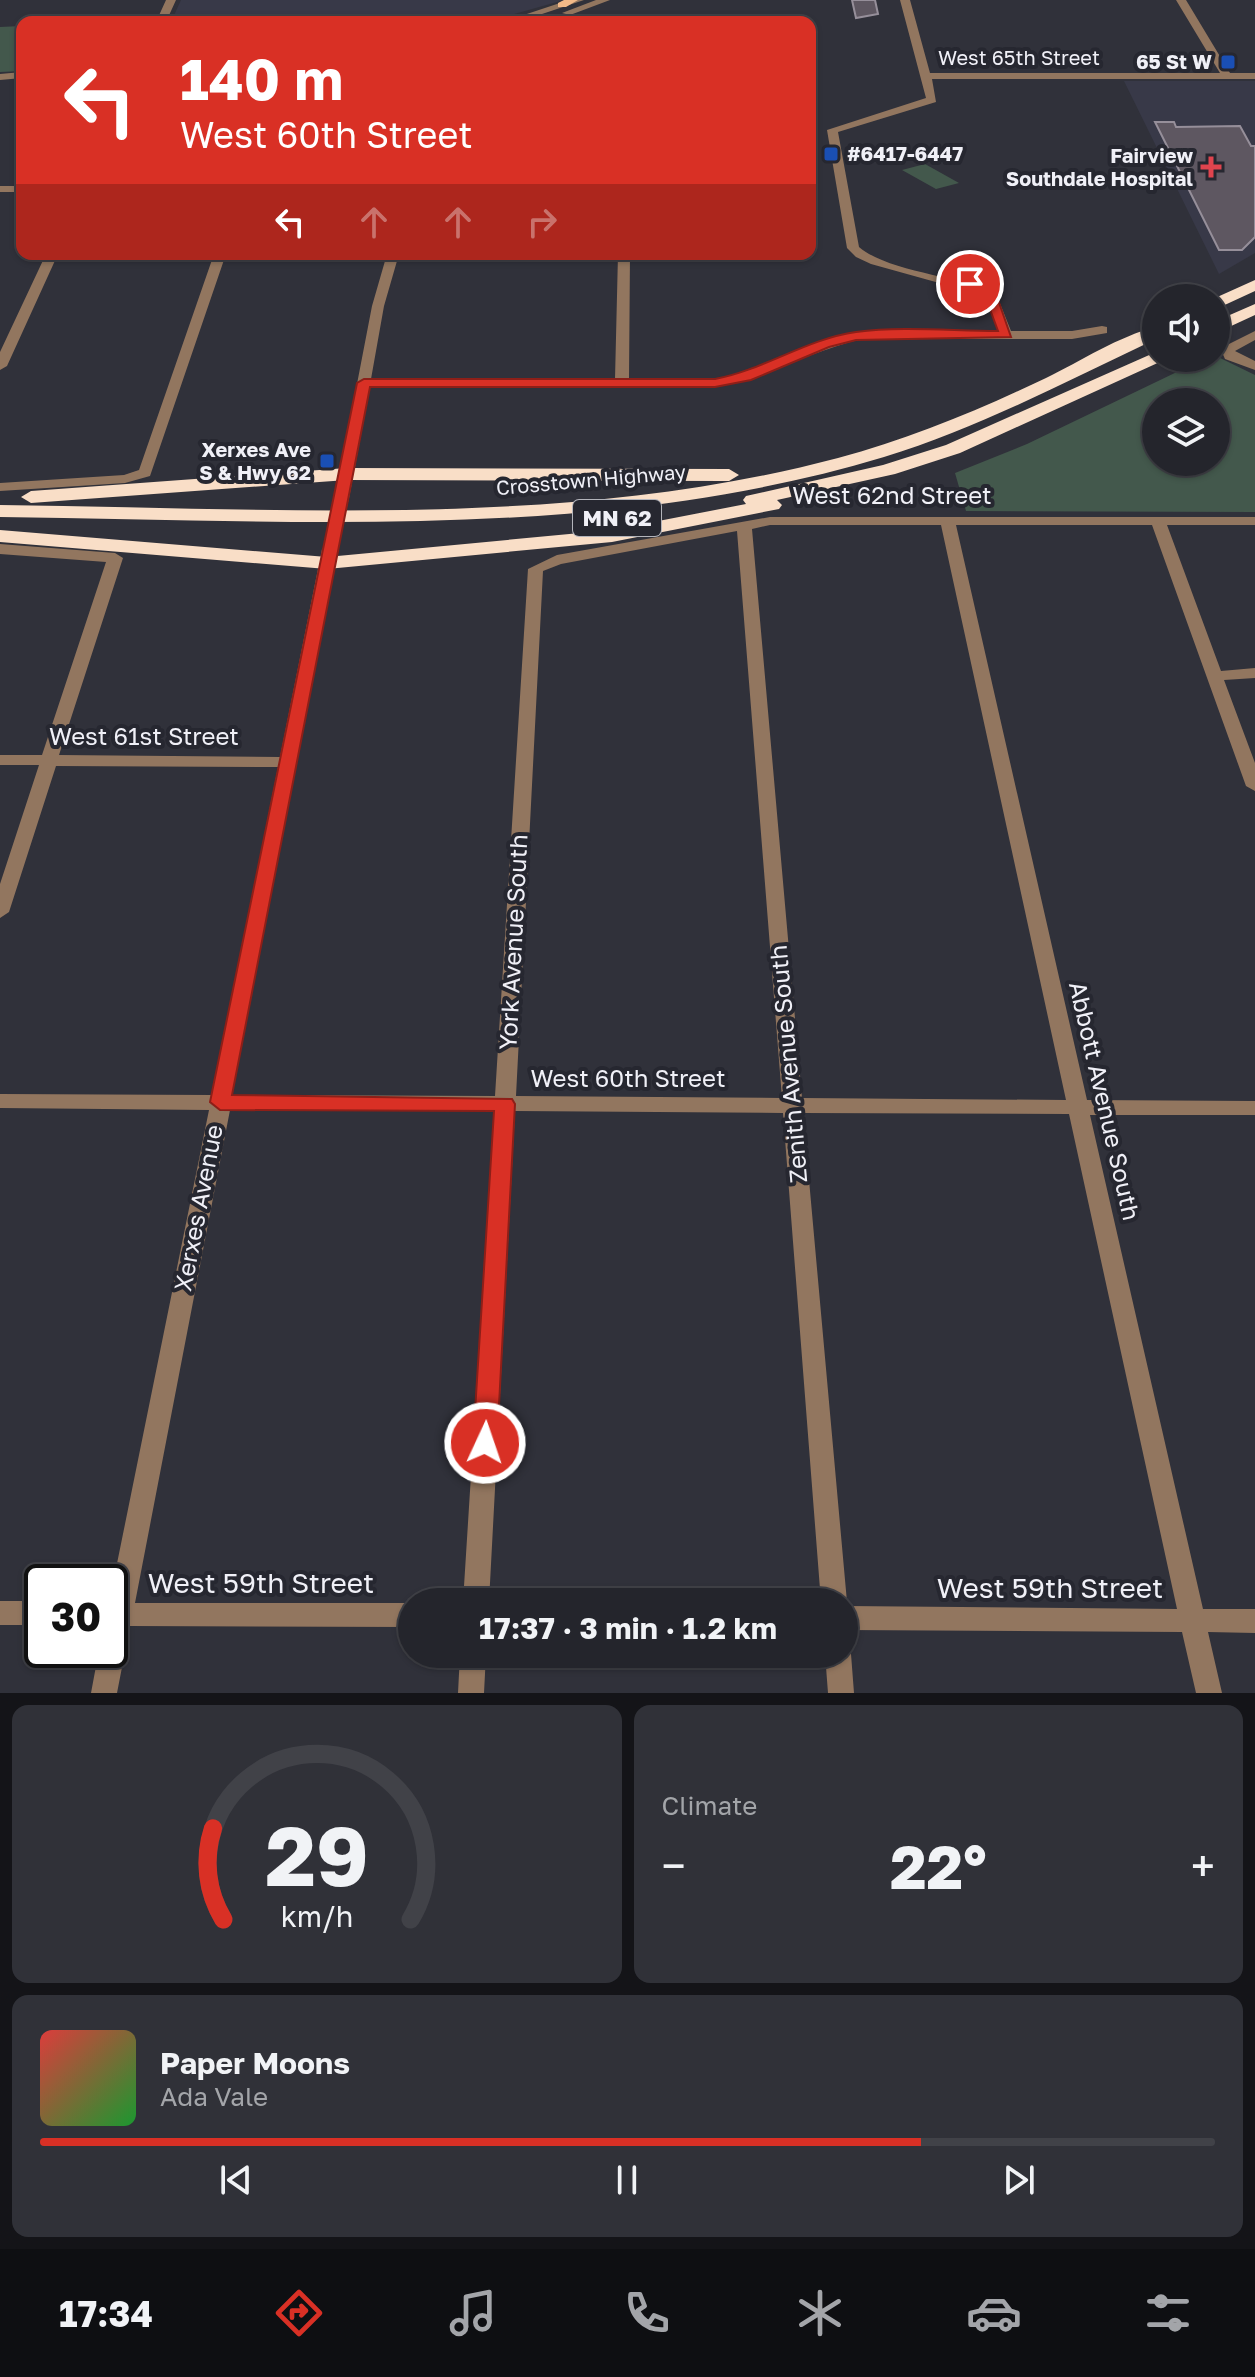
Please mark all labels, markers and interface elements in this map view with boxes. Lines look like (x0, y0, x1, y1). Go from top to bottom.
text: 140 m (180, 45, 343, 112)
street label: West 65th Street (938, 45, 1100, 69)
icon: left (48, 48, 152, 152)
place label: 65 St W (1136, 49, 1212, 73)
marker: 65 St W (1219, 53, 1237, 71)
text: West 60th Street (180, 113, 473, 156)
place label: #6417-6447 (847, 141, 963, 165)
place label: Fairview Southdale Hospital (1006, 143, 1193, 190)
marker: #6417-6447 (822, 145, 840, 163)
marker: Fairview Southdale Hospital (1200, 156, 1222, 178)
icon: left (268, 200, 312, 244)
icon: ahead (352, 200, 396, 244)
icon: ahead (436, 200, 480, 244)
icon: right (520, 200, 564, 244)
pin (936, 250, 1004, 318)
icon: arrive (948, 262, 992, 306)
map controls (1142, 284, 1230, 476)
button: sound (1142, 284, 1230, 372)
button: layers (1142, 388, 1230, 476)
place label: Xerxes Ave S & Hwy 62 (199, 437, 311, 484)
marker: Xerxes Ave S & Hwy 62 (318, 452, 336, 470)
street label: Crosstown Highway (495, 459, 687, 499)
street label: West 62nd Street (792, 480, 992, 509)
road number: MN 62 (573, 500, 661, 536)
street label: West 61st Street (49, 721, 239, 750)
street label: York Avenue South (492, 833, 533, 1051)
street label: Zenith Avenue South (763, 944, 812, 1184)
street label: Abbott Avenue South (1064, 978, 1147, 1223)
street label: West 60th Street (530, 1063, 726, 1092)
street label: Xerxes Avenue (167, 1122, 228, 1293)
position arrow (443, 1401, 527, 1485)
speed limit sign: 30 (24, 1564, 128, 1668)
street label: West 59th Street (148, 1566, 374, 1599)
street label: West 59th Street (937, 1571, 1163, 1604)
text: 17:37 · 3 min · 1.2 km (479, 1610, 777, 1646)
text: Climate (662, 1790, 757, 1821)
text: 29 (265, 1804, 369, 1904)
text: 22° (890, 1830, 987, 1902)
text: − (662, 1839, 686, 1892)
text: + (1191, 1839, 1215, 1892)
text: km/h (280, 1899, 353, 1933)
text: Paper Moons (160, 2045, 350, 2081)
text: Ada Vale (160, 2081, 268, 2112)
icon: previous (214, 2158, 258, 2202)
icon: pause (605, 2158, 649, 2202)
icon: next (997, 2158, 1041, 2202)
icon: directions (271, 2285, 327, 2341)
icon: music (445, 2285, 501, 2341)
icon: phone (619, 2285, 675, 2341)
icon: climate (792, 2285, 848, 2341)
icon: car (966, 2285, 1022, 2341)
icon: filters (1140, 2285, 1196, 2341)
text: 17:34 (59, 2292, 153, 2335)

